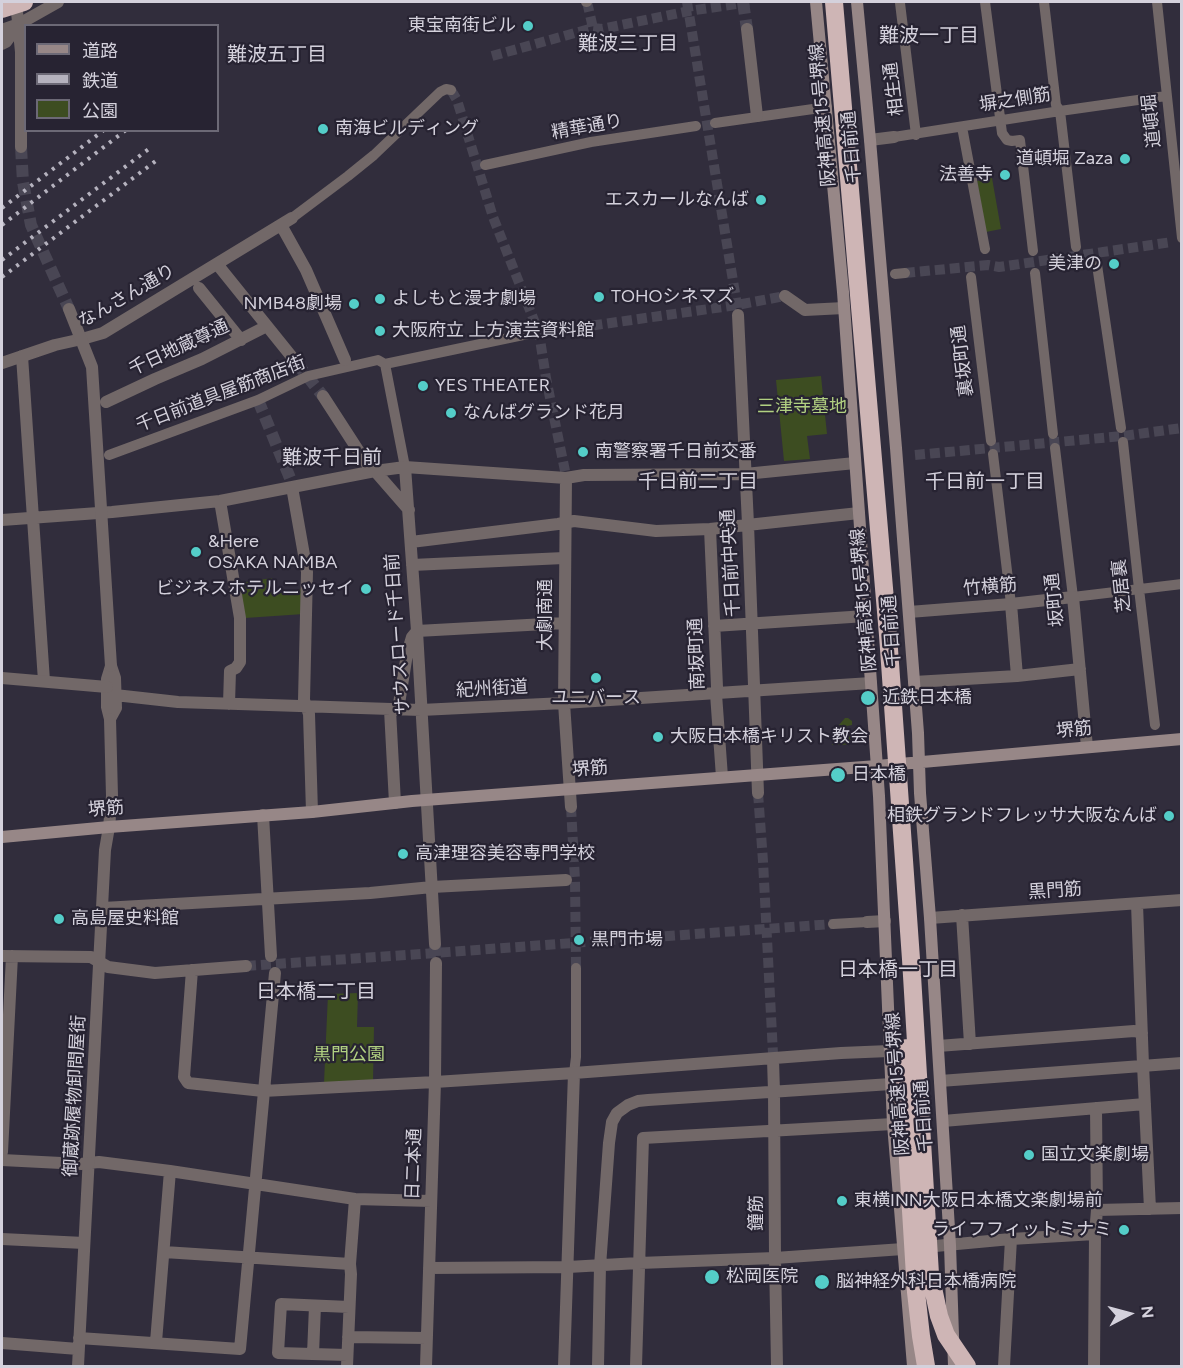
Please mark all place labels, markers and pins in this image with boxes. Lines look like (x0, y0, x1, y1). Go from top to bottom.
place label: 東宝南街ビル (408, 15, 516, 37)
marker: 東宝南街ビル (521, 19, 535, 33)
place label: 南海ビルディング (335, 118, 479, 140)
marker: 南海ビルディング (316, 122, 330, 136)
place label: 道頓堀 Zaza (1016, 148, 1113, 170)
marker: 道頓堀 Zaza (1118, 152, 1132, 166)
place label: 法善寺 (939, 164, 993, 186)
marker: 法善寺 (998, 168, 1012, 182)
place label: エスカールなんば (605, 189, 749, 211)
marker: エスカールなんば (754, 193, 768, 207)
place label: 美津の (1048, 253, 1102, 275)
marker: 美津の (1107, 257, 1121, 271)
place label: TOHOシネマズ (611, 286, 734, 308)
place label: よしもと漫才劇場 (392, 288, 536, 310)
marker: TOHOシネマズ (592, 290, 606, 304)
marker: よしもと漫才劇場 (373, 292, 387, 306)
place label: NMB48劇場 (244, 293, 342, 315)
marker: NMB48劇場 (347, 297, 361, 311)
place label: 大阪府立 上方演芸資料館 (392, 320, 594, 342)
marker: 大阪府立 上方演芸資料館 (373, 324, 387, 338)
place label: YES THEATER (435, 375, 550, 397)
marker: YES THEATER (416, 379, 430, 393)
place label: なんばグランド花月 (463, 402, 625, 424)
marker: なんばグランド花月 (444, 406, 458, 420)
place label: 南警察署千日前交番 (595, 441, 757, 463)
marker: 南警察署千日前交番 (576, 445, 590, 459)
place label: &Here OSAKA NAMBA (208, 531, 337, 574)
marker: &Here OSAKA NAMBA (189, 545, 203, 559)
place label: ビジネスホテルニッセイ (156, 578, 354, 600)
marker: ビジネスホテルニッセイ (359, 582, 373, 596)
marker: ユニバース (589, 671, 603, 685)
place label: ユニバース (551, 687, 641, 709)
place label: 近鉄日本橋 (882, 687, 972, 709)
marker: 近鉄日本橋 (859, 689, 877, 707)
place label: 大阪日本橋キリスト教会 (670, 726, 868, 748)
marker: 大阪日本橋キリスト教会 (651, 730, 665, 744)
place label: 日本橋 (852, 764, 906, 786)
marker: 日本橋 (829, 766, 847, 784)
place label: 相鉄グランドフレッサ大阪なんば (887, 805, 1157, 827)
marker: 相鉄グランドフレッサ大阪なんば (1162, 809, 1176, 823)
place label: 高津理容美容専門学校 (415, 843, 595, 865)
marker: 高津理容美容専門学校 (396, 847, 410, 861)
place label: 高島屋史料館 (71, 908, 179, 930)
marker: 高島屋史料館 (52, 912, 66, 926)
place label: 黒門市場 (591, 929, 663, 951)
marker: 黒門市場 (572, 933, 586, 947)
place label: 国立文楽劇場 (1041, 1144, 1149, 1166)
marker: 国立文楽劇場 (1022, 1148, 1036, 1162)
place label: 東横INN大阪日本橋文楽劇場前 (854, 1190, 1103, 1212)
marker: 東横INN大阪日本橋文楽劇場前 (835, 1194, 849, 1208)
place label: ライフフィットミナミ (932, 1219, 1112, 1241)
marker: ライフフィットミナミ (1117, 1223, 1131, 1237)
place label: 松岡医院 (726, 1266, 798, 1288)
marker: 松岡医院 (703, 1268, 721, 1286)
place label: 脳神経外科日本橋病院 (836, 1271, 1016, 1293)
marker: 脳神経外科日本橋病院 (813, 1273, 831, 1291)

